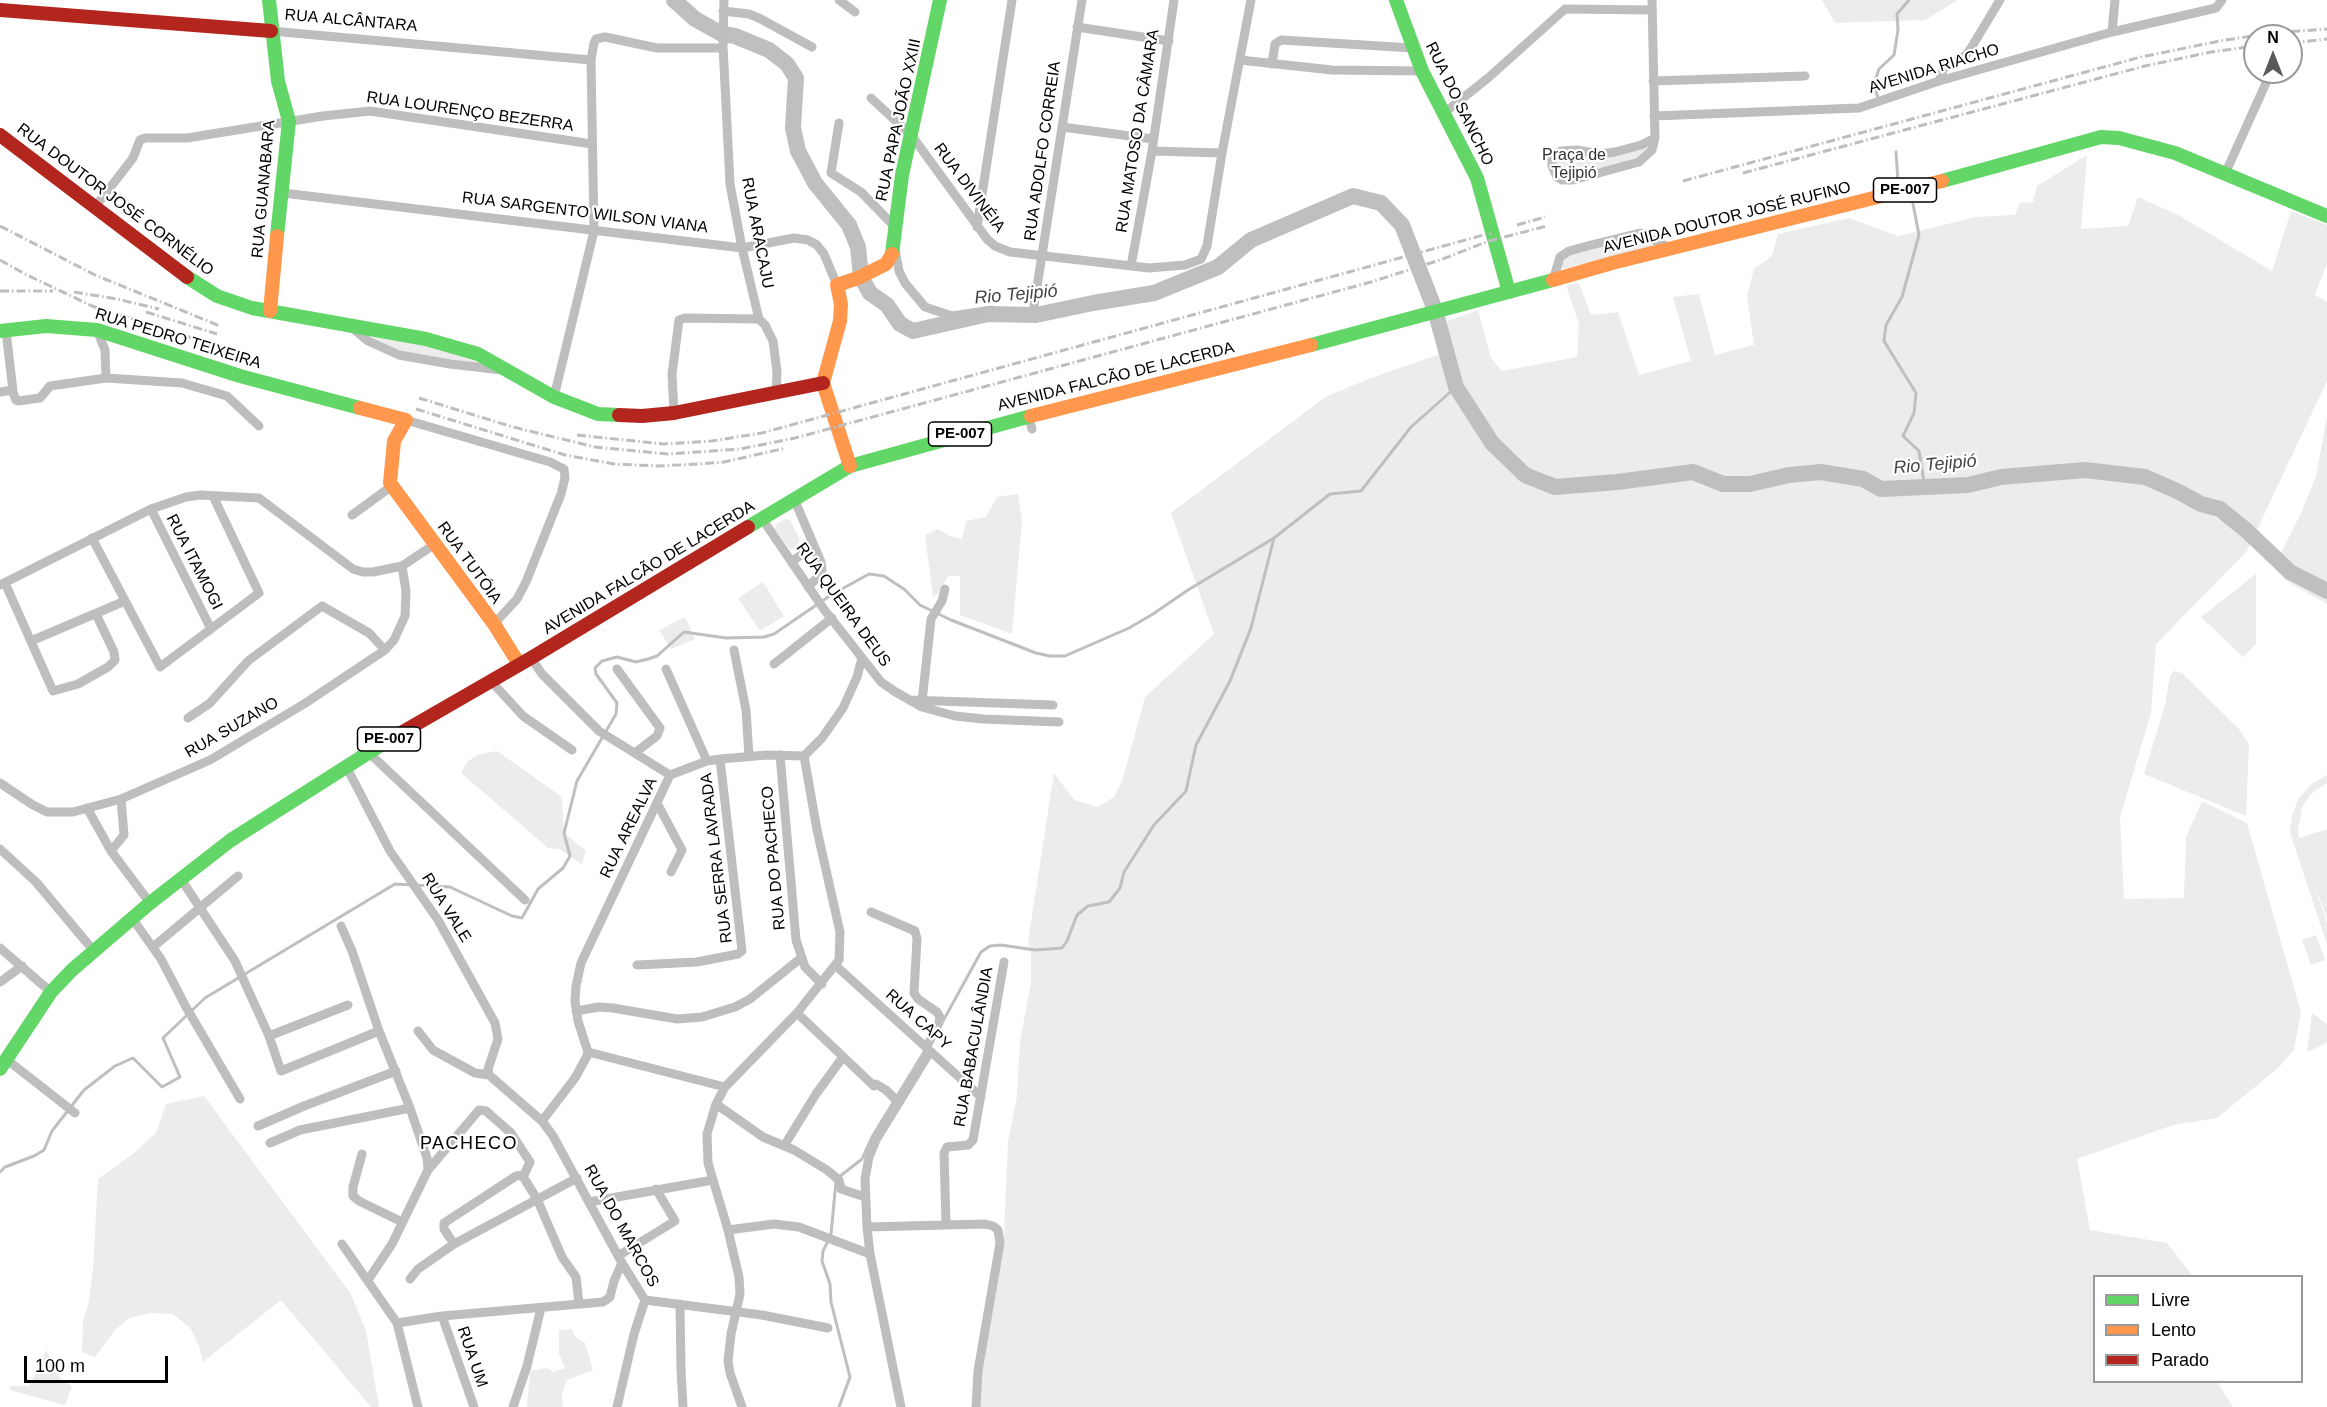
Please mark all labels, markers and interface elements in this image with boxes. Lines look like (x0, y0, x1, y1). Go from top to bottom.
street label: RUA ALCÂNTARA (284, 6, 418, 36)
north arrow (2243, 24, 2303, 84)
street label: RUA MATOSO DA CÂMARA (1112, 28, 1164, 234)
text: N (2267, 29, 2279, 46)
street label: RUA PAPA JOÃO XXIII (872, 37, 926, 203)
street label: RUA DO SANCHO (1421, 39, 1497, 169)
street label: AVENIDA RIACHO (1866, 40, 2002, 98)
street label: RUA ADOLFO CORREIA (1021, 60, 1065, 242)
street label: RUA LOURENÇO BEZERRA (365, 88, 575, 136)
street label: RUA GUANABARA (248, 119, 280, 259)
street label: RUA DOUTOR JOSÉ CORNÉLIO (13, 120, 217, 280)
street label: RUA DIVINÉIA (929, 140, 1009, 236)
park label: Praça de Tejipió (1542, 146, 1606, 184)
street label: RUA ARACAJU (737, 176, 777, 290)
street label: AVENIDA DOUTOR JOSÉ RUFINO (1601, 178, 1853, 258)
road number: PE-007 (1874, 178, 1936, 202)
street label: RUA SARGENTO WILSON VIANA (461, 188, 709, 238)
water label: Rio Tejipió (974, 281, 1058, 309)
street label: RUA PEDRO TEIXEIRA (93, 305, 263, 373)
street label: AVENIDA FALCÃO DE LACERDA (996, 338, 1236, 416)
road number: PE-007 (928, 422, 992, 446)
water label: Rio Tejipió (1893, 451, 1977, 479)
street label: AVENIDA FALCÃO DE LACERDA (540, 497, 758, 639)
street label: RUA ITAMOGI (162, 511, 226, 613)
street label: RUA TUTÓIA (433, 518, 505, 608)
street label: RUA QUEIRA DEUS (792, 539, 894, 671)
street label: RUA SUZANO (182, 693, 282, 763)
road number: PE-007 (358, 727, 420, 751)
street label: RUA SERRA LAVRADA (697, 772, 737, 944)
street label: RUA AREALVA (596, 775, 662, 881)
street label: RUA DO PACHECO (758, 785, 790, 931)
street label: RUA VALE (417, 870, 475, 946)
street label: RUA BABACULÂNDIA (950, 966, 998, 1128)
street label: RUA CAPY (881, 985, 955, 1055)
district label: PACHECO (420, 1133, 518, 1155)
street label: RUA DO MARCOS (579, 1161, 663, 1291)
legend (2093, 1275, 2303, 1383)
text: Livre (2151, 1290, 2190, 1310)
text: Lento (2151, 1320, 2196, 1340)
street label: RUA UM (453, 1324, 491, 1390)
scale bar (27, 1344, 171, 1382)
text: Parado (2151, 1350, 2209, 1370)
text: 100 m (35, 1356, 85, 1376)

